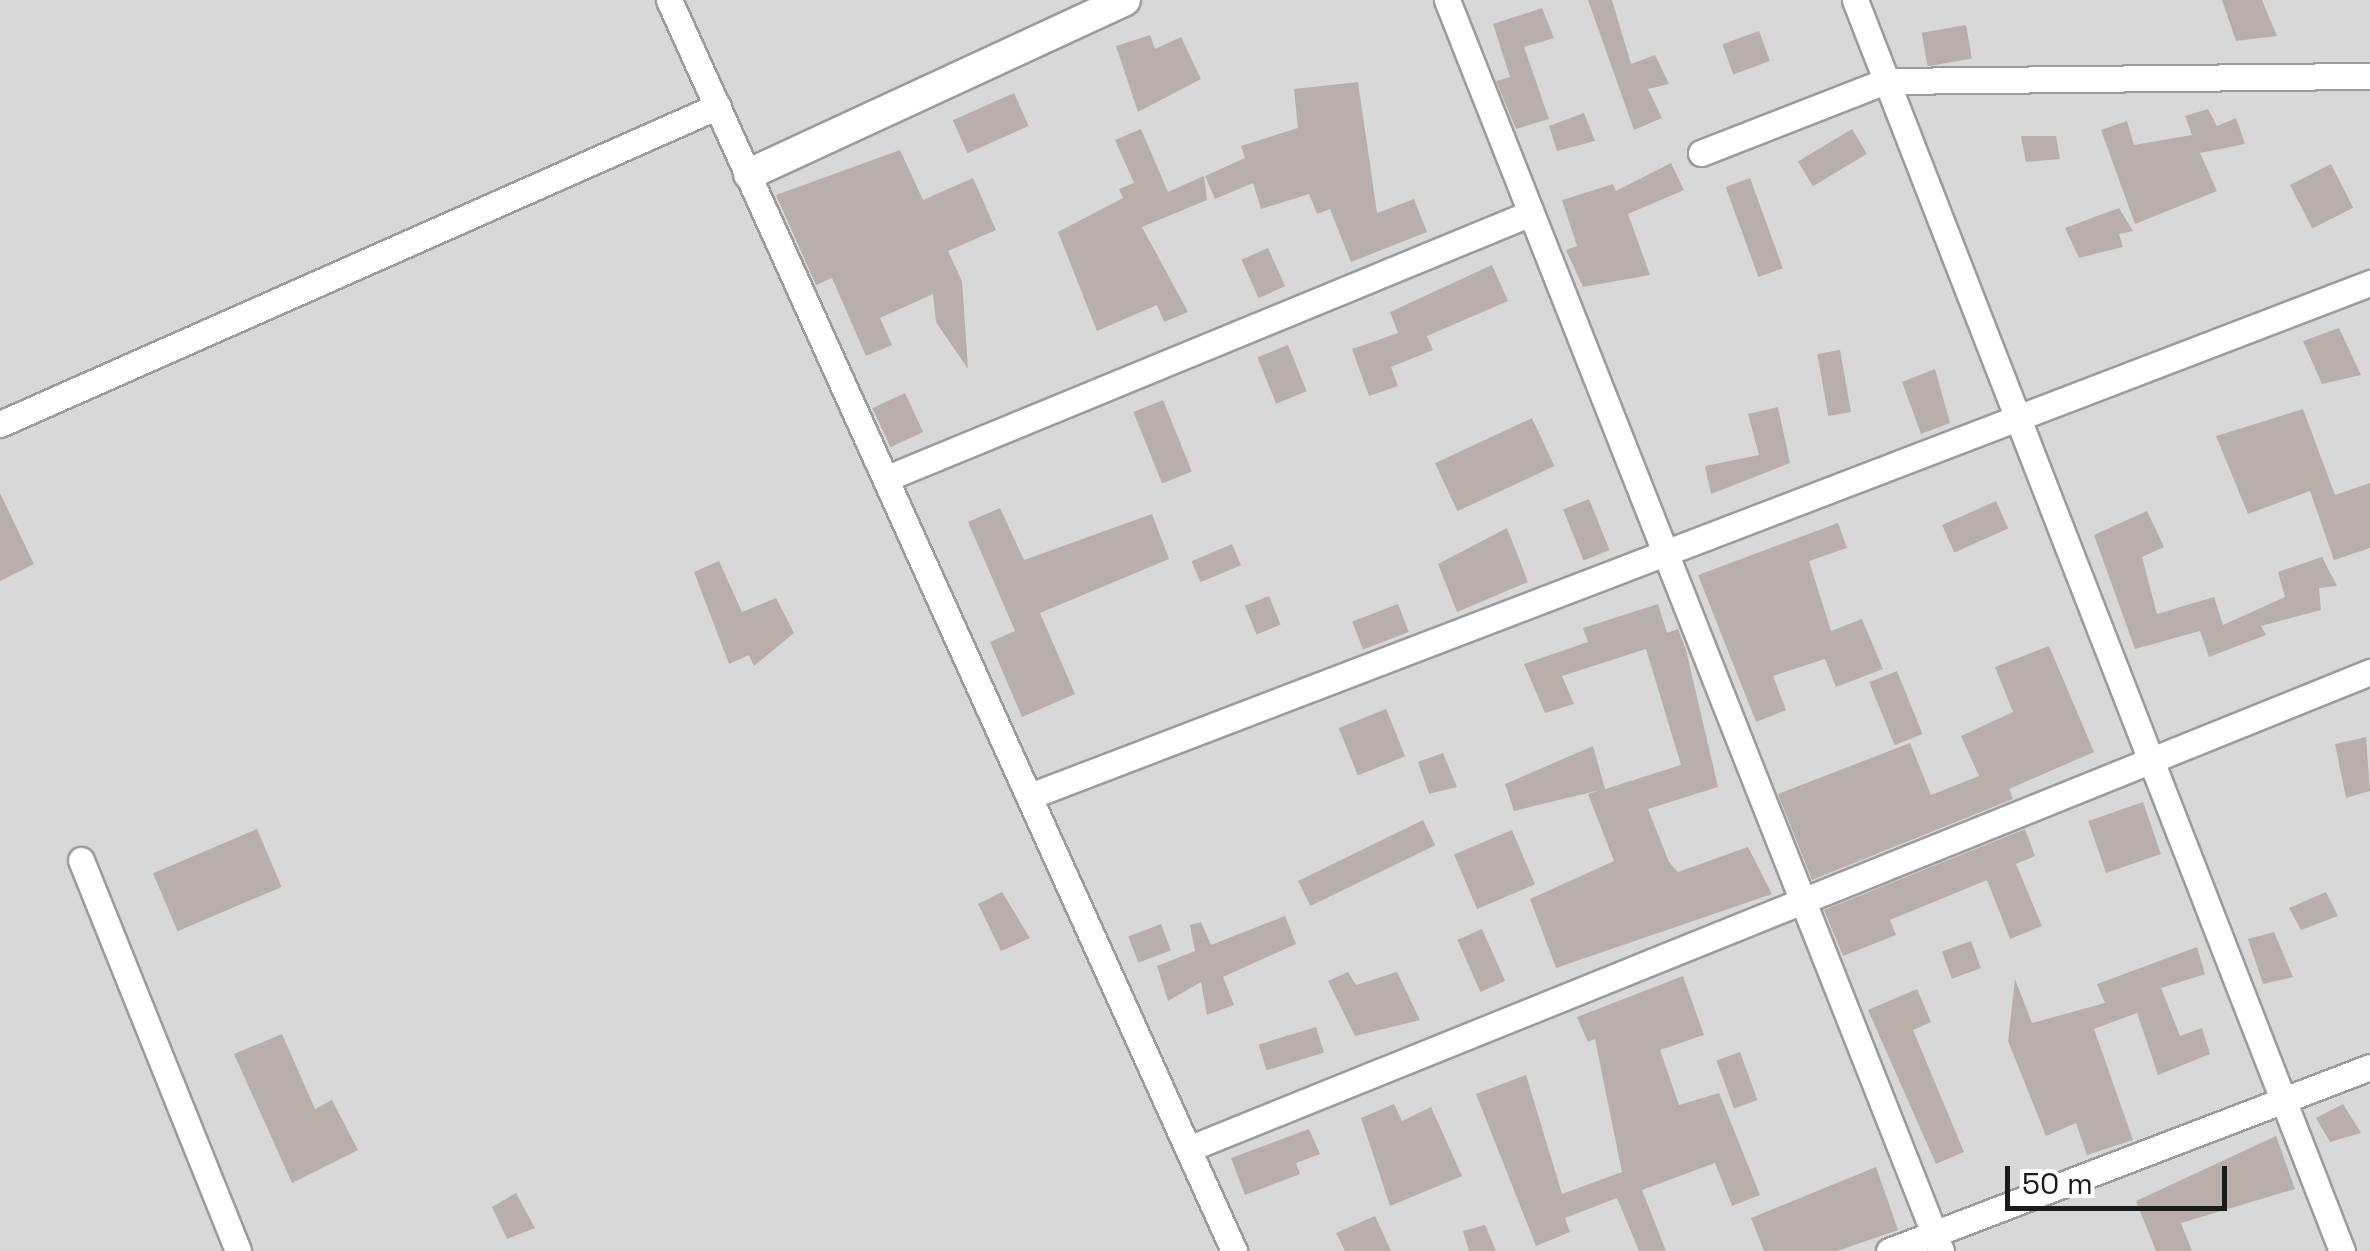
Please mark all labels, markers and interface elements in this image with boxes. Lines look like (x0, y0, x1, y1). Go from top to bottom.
scale bar (2010, 1146, 2232, 1208)
text: 50 m (2022, 1164, 2093, 1203)

